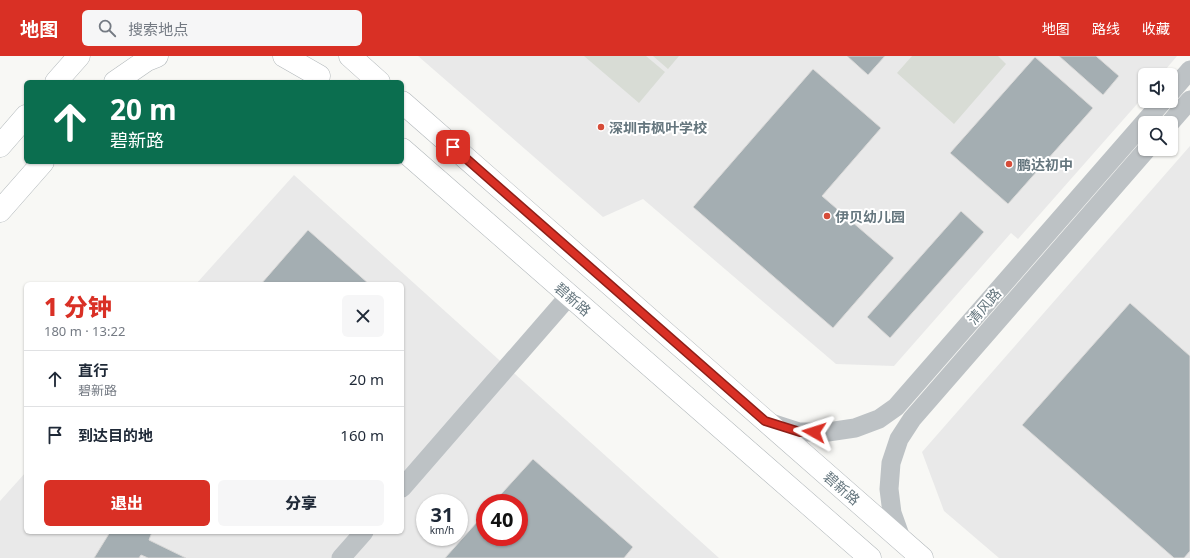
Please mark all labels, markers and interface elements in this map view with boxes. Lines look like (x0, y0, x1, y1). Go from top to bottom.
search box (82, 10, 362, 46)
text: 地图 (20, 16, 58, 42)
icon: search (96, 17, 118, 39)
text: 搜索地点 (128, 19, 188, 39)
text: 地图 (1042, 19, 1070, 38)
text: 路线 (1092, 19, 1120, 38)
text: 收藏 (1142, 19, 1170, 38)
map controls (1138, 68, 1178, 156)
button: sound (1138, 68, 1178, 108)
text: 20 m (110, 90, 177, 128)
icon: ahead (44, 96, 96, 148)
button: search (1138, 116, 1178, 156)
place label: 深圳市枫叶学校 (609, 118, 707, 137)
marker: 深圳市枫叶学校 (596, 122, 606, 132)
text: 碧新路 (110, 128, 164, 152)
pin (436, 130, 470, 164)
icon: arrive (442, 136, 464, 158)
place label: 鹏达初中 (1017, 155, 1073, 174)
marker: 鹏达初中 (1004, 159, 1014, 169)
place label: 伊贝幼儿园 (835, 207, 905, 226)
marker: 伊贝幼儿园 (822, 211, 832, 221)
street label: 碧新路 (551, 278, 595, 320)
street label: 清风路 (963, 284, 1005, 328)
text: 1 分钟 (44, 290, 112, 323)
button: close (342, 295, 384, 337)
text: 180 m · 13:22 (44, 322, 125, 340)
text: 直行 (78, 360, 108, 380)
icon: ahead (44, 368, 66, 390)
text: 20 m (349, 369, 384, 389)
text: 碧新路 (78, 381, 117, 399)
position arrow (793, 411, 835, 453)
icon: arrive (44, 424, 66, 446)
text: 到达目的地 (78, 425, 153, 445)
text: 160 m (340, 425, 384, 445)
street label: 碧新路 (820, 467, 864, 509)
button: 退出 (44, 480, 210, 526)
button: 分享 (218, 480, 384, 526)
speed limit sign: 40 (476, 494, 528, 546)
text: 31 (431, 501, 453, 528)
text: km/h (430, 523, 454, 537)

